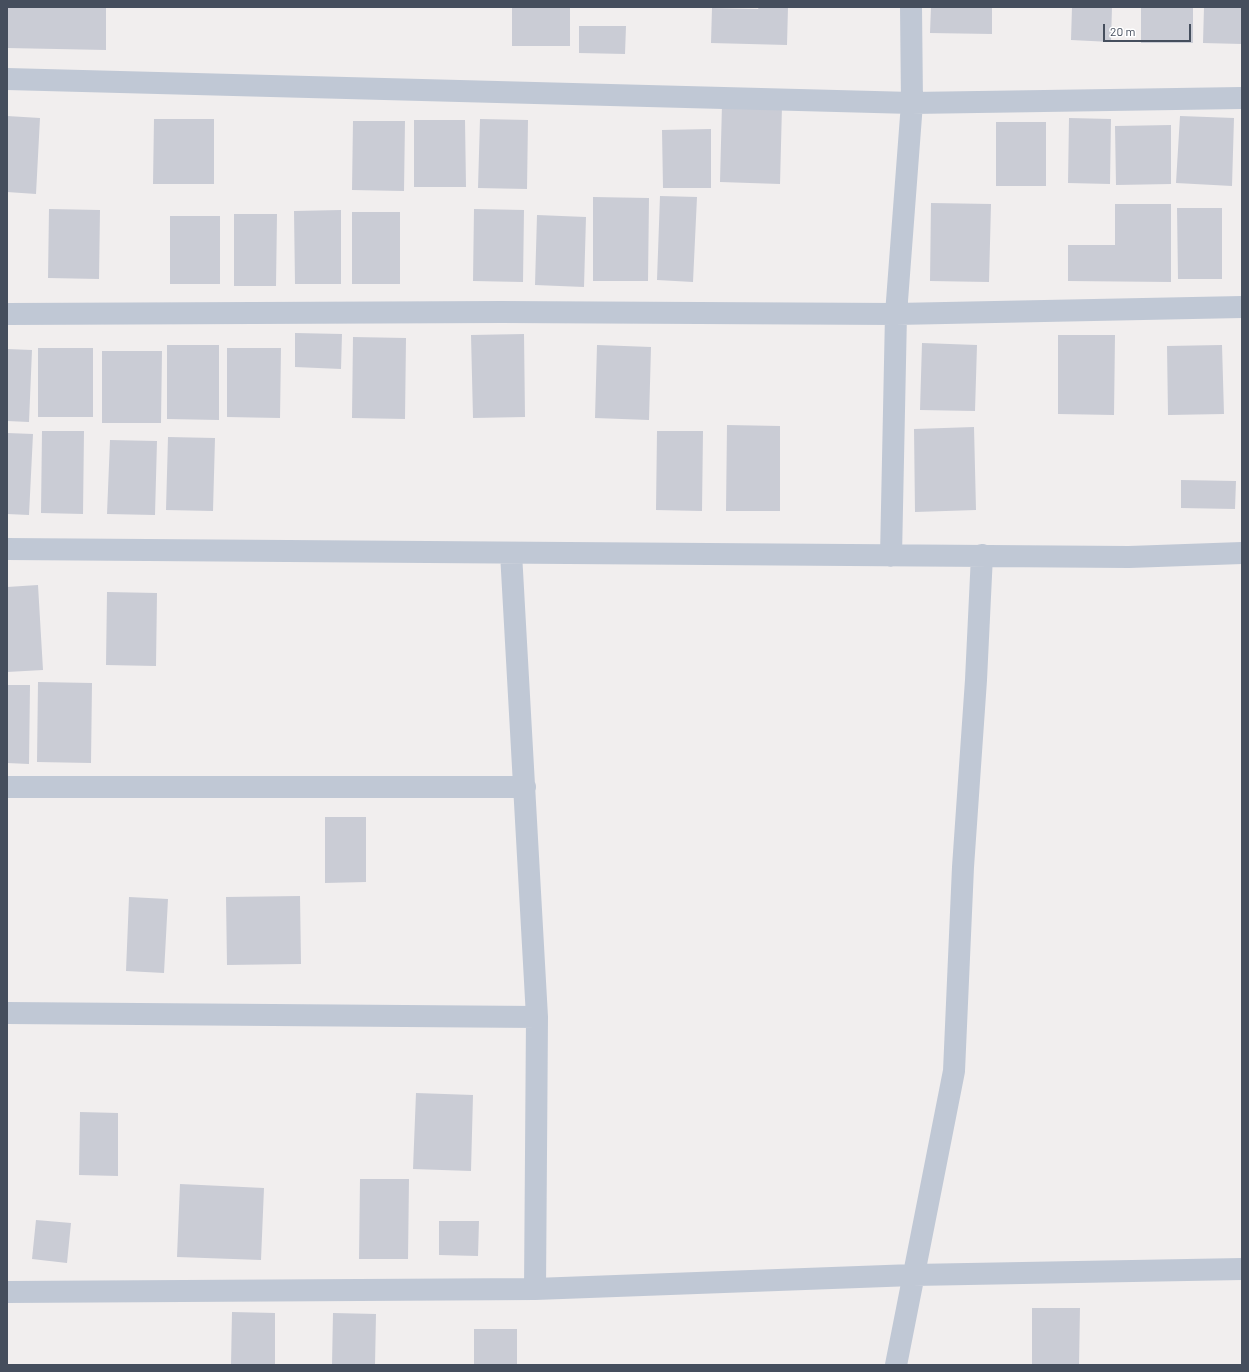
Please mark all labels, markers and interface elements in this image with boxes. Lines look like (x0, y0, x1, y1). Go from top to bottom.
scale bar (1105, 16, 1193, 42)
text: 20 m (1110, 24, 1136, 38)

